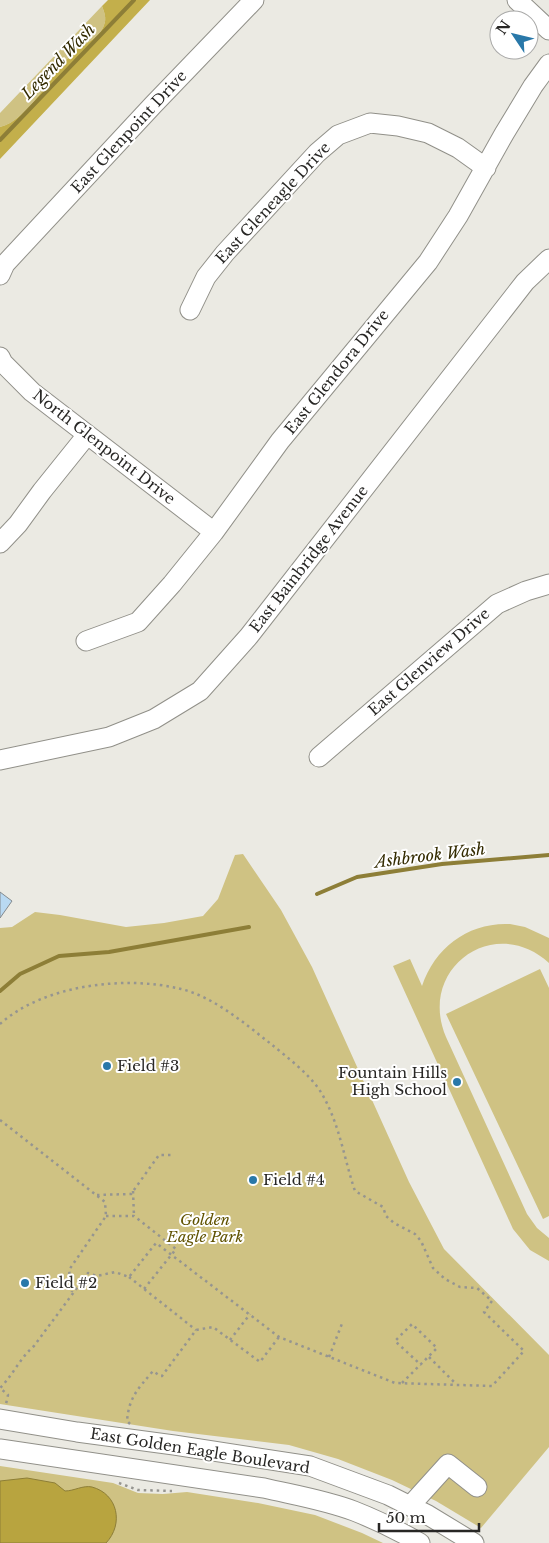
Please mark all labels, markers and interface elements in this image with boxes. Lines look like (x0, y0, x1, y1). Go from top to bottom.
north arrow (489, 10, 539, 60)
text: N (492, 17, 515, 38)
water label: Legend Wash (16, 19, 99, 104)
street label: East Glenpoint Drive (67, 66, 191, 197)
street label: East Gleneagle Drive (211, 138, 334, 267)
street label: East Glendora Drive (280, 305, 393, 438)
street label: North Glenpoint Drive (29, 385, 179, 508)
street label: East Bainbridge Avenue (245, 481, 372, 636)
street label: East Glenview Drive (364, 604, 493, 720)
water label: Ashbrook Wash (372, 838, 486, 872)
place label: Field #3 (117, 1056, 179, 1075)
marker: Field #3 (101, 1060, 113, 1072)
place label: Fountain Hills High School (338, 1063, 447, 1099)
marker: Fountain Hills High School (451, 1076, 463, 1088)
place label: Field #4 (263, 1170, 325, 1189)
marker: Field #4 (247, 1174, 259, 1186)
park label: Golden Eagle Park (166, 1210, 243, 1246)
place label: Field #2 (35, 1273, 97, 1292)
marker: Field #2 (19, 1277, 31, 1289)
street label: East Golden Eagle Boulevard (89, 1424, 311, 1477)
scale bar (379, 1500, 479, 1532)
text: 50 m (386, 1508, 426, 1527)

